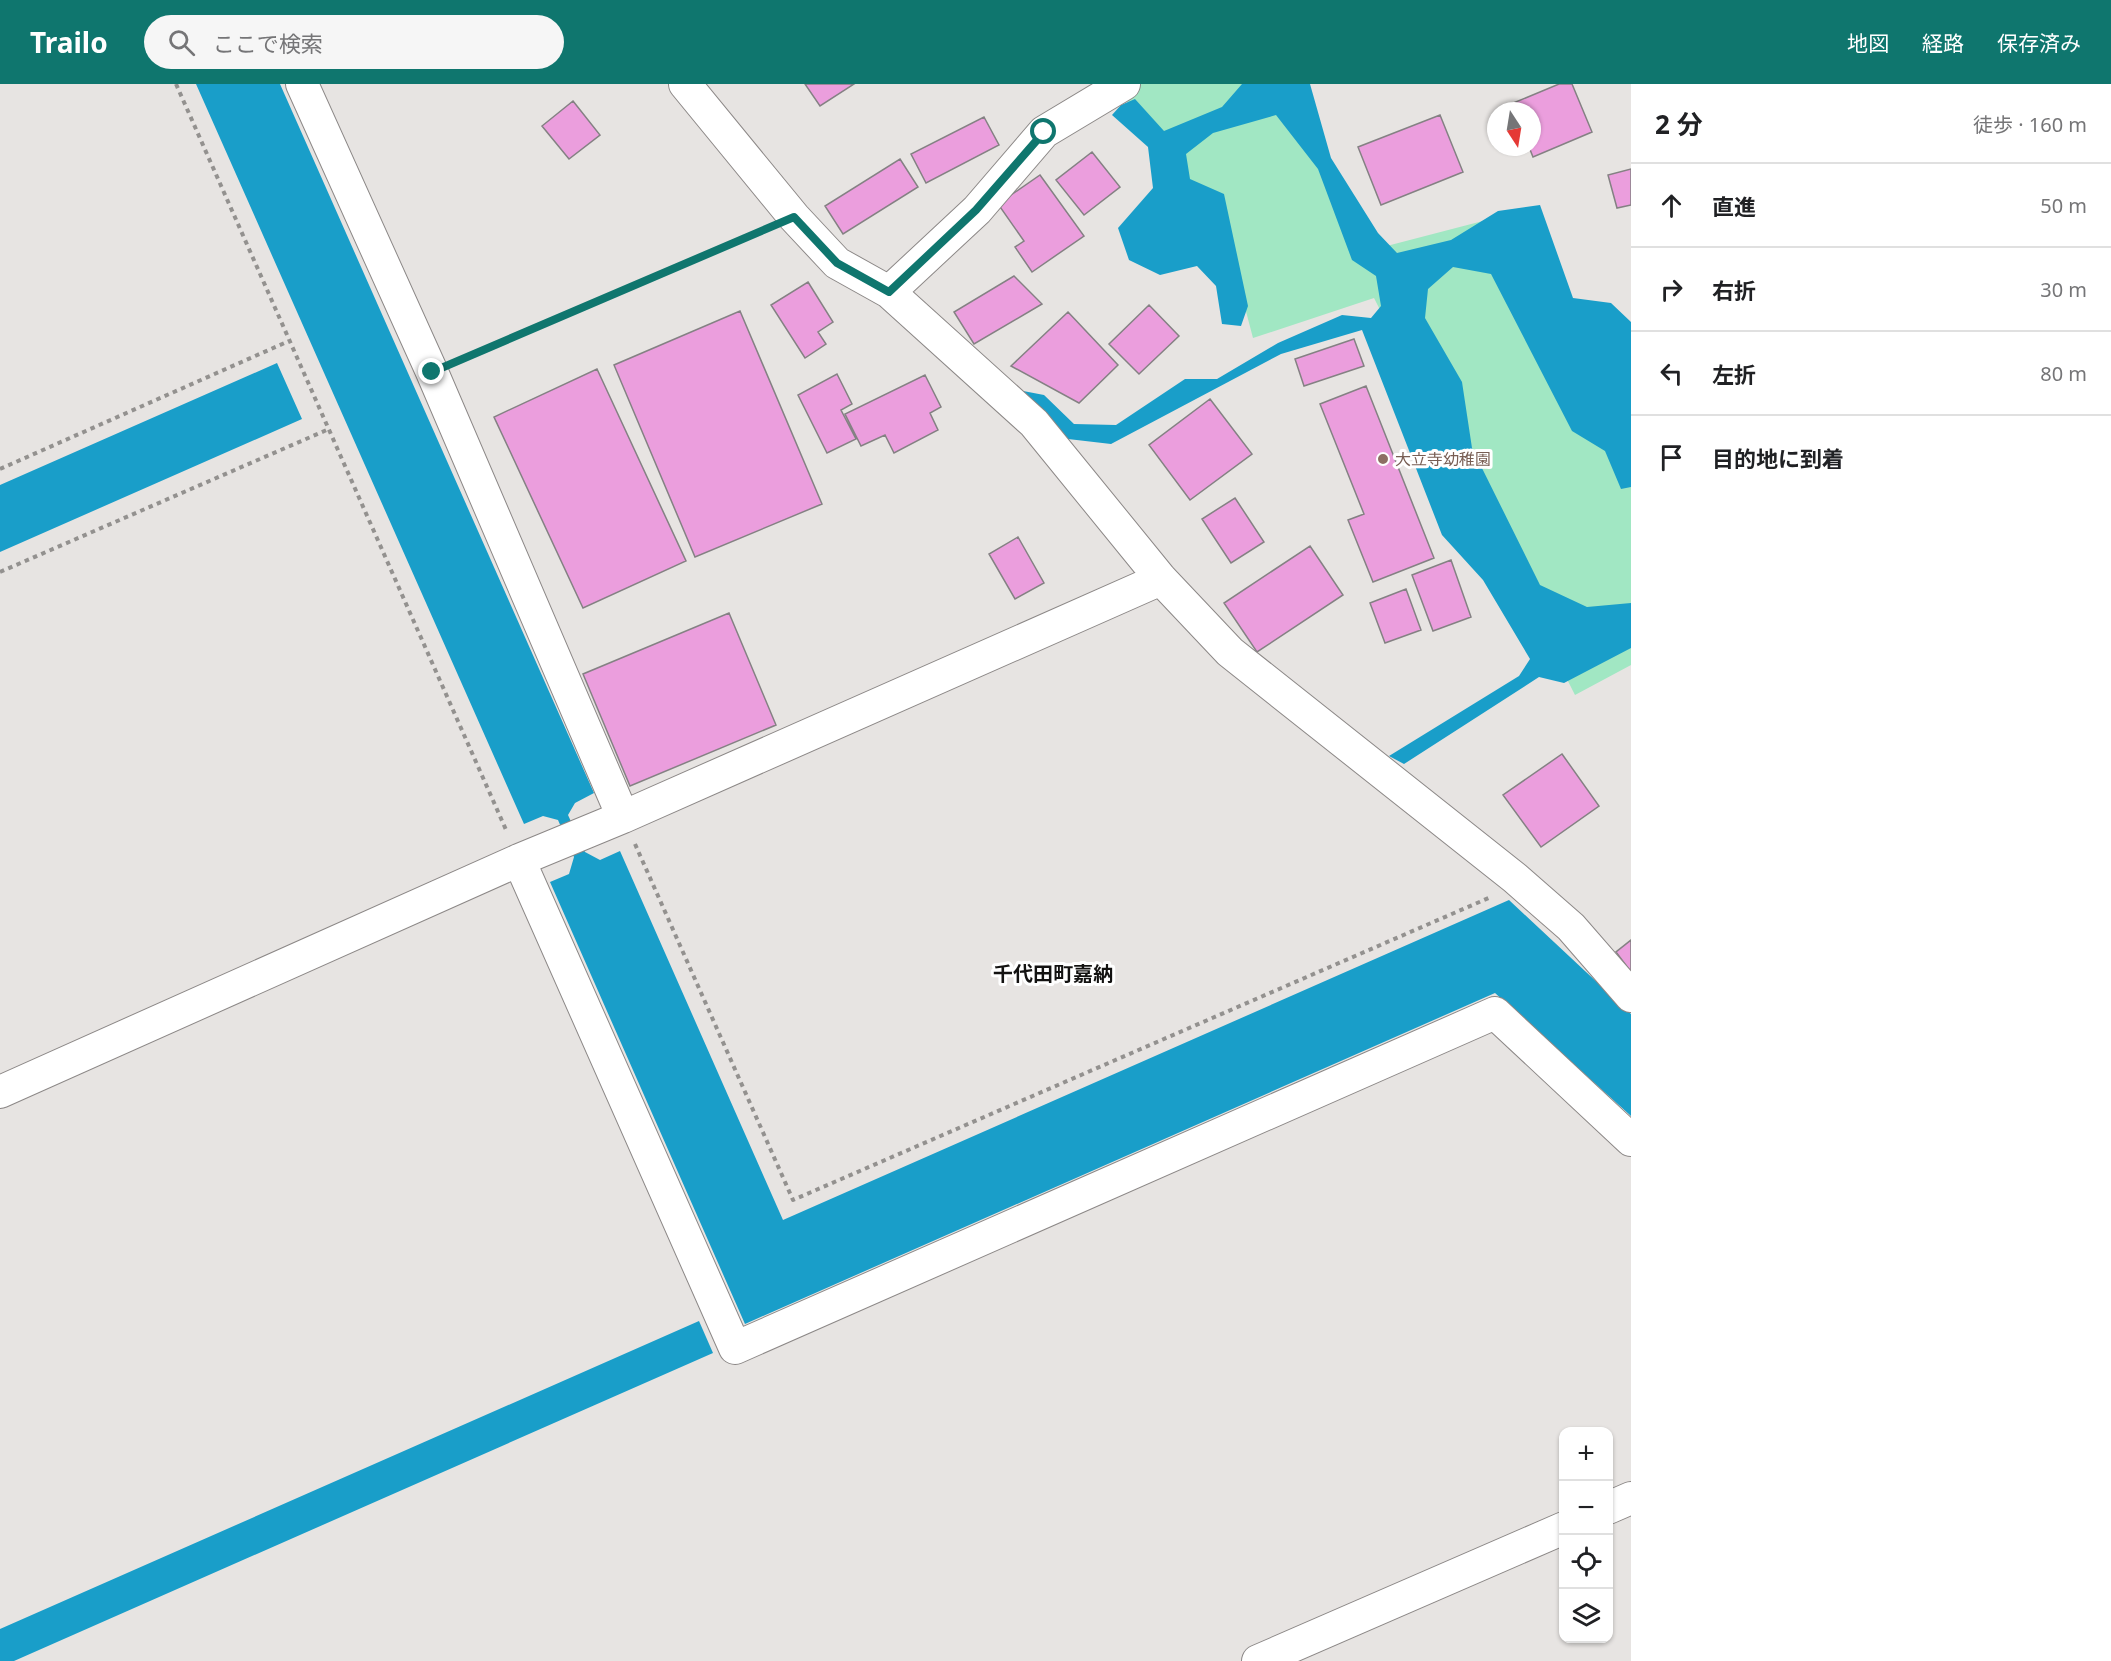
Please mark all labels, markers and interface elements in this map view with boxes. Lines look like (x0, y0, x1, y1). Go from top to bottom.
search box (144, 15, 564, 69)
text: Trailo (30, 23, 108, 61)
icon: search (165, 26, 198, 59)
text: ここで検索 (213, 28, 323, 58)
text: 地図 (1847, 29, 1889, 57)
text: 経路 (1922, 29, 1964, 57)
text: 保存済み (1997, 29, 2081, 57)
north arrow (1487, 102, 1541, 156)
text: 2 分 (1655, 106, 1703, 142)
text: 徒歩 · 160 m (1973, 111, 2087, 138)
route start (1030, 118, 1056, 144)
icon: ahead (1655, 189, 1688, 222)
text: 直進 (1712, 191, 1756, 221)
text: 50 m (2040, 192, 2087, 219)
icon: right (1655, 273, 1688, 306)
text: 右折 (1712, 275, 1756, 305)
text: 30 m (2040, 276, 2087, 303)
icon: left (1655, 357, 1688, 390)
route end (418, 358, 444, 384)
text: 左折 (1712, 359, 1756, 389)
text: 80 m (2040, 360, 2087, 387)
icon: arrive (1655, 441, 1688, 474)
text: 目的地に到着 (1712, 443, 1844, 473)
place label: 大立寺幼稚園 (1395, 448, 1491, 470)
marker: 大立寺幼稚園 (1376, 452, 1390, 466)
district label: 千代田町嘉納 (993, 960, 1113, 987)
map controls (1559, 1427, 1613, 1643)
button: + (1559, 1427, 1613, 1481)
button: − (1559, 1481, 1613, 1535)
button: locate (1559, 1535, 1613, 1589)
button: layers (1559, 1589, 1613, 1643)

